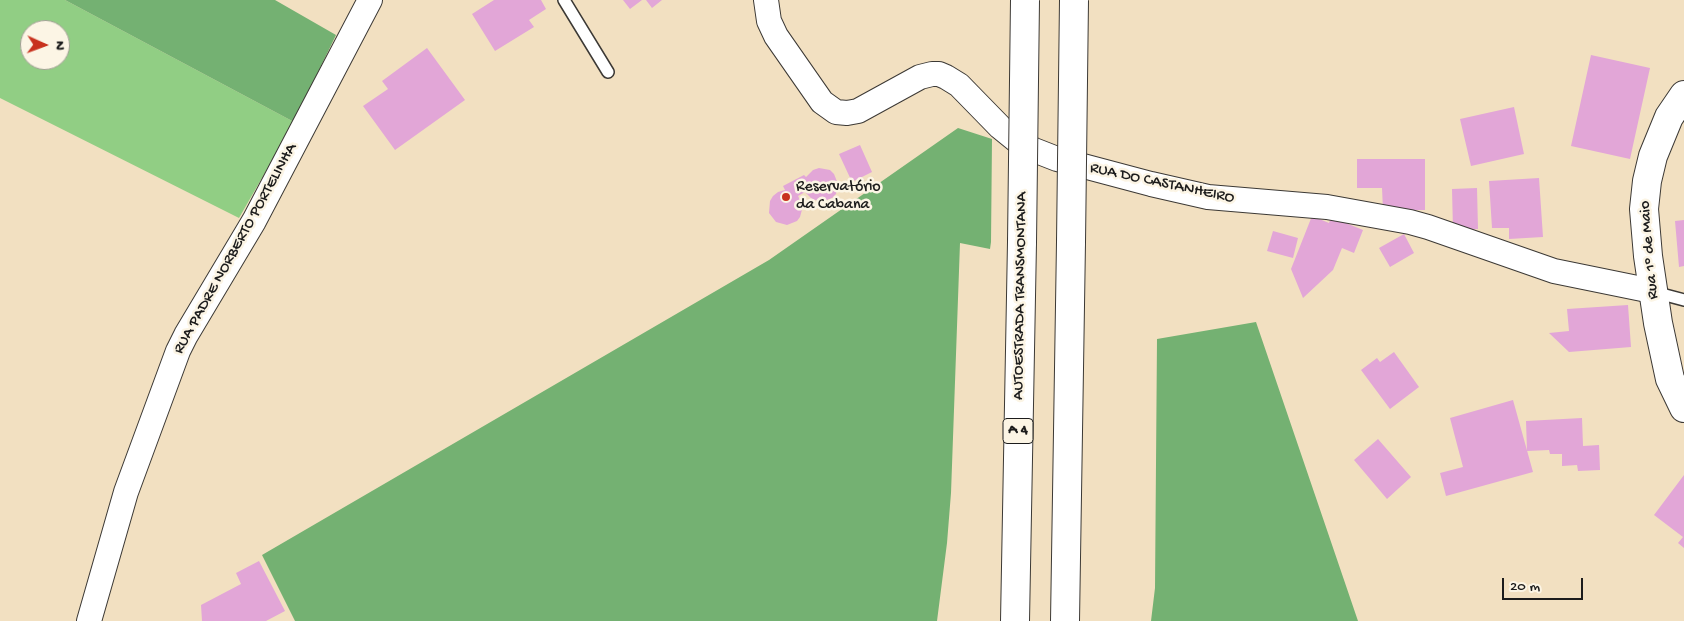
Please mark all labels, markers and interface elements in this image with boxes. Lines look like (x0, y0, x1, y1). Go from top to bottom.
north arrow (20, 20, 70, 70)
text: N (51, 41, 68, 50)
street label: RUA PADRE NORBERTO PORTELINHA (170, 140, 302, 358)
street label: RUA DO CASTANHEIRO (1088, 159, 1236, 209)
place label: Reservatório da Cabana (796, 178, 881, 216)
marker: Reservatório da Cabana (780, 191, 792, 203)
street label: AUTOESTRADA TRANSMONTANA (1010, 192, 1032, 400)
street label: Rua 1º de Maio (1636, 200, 1664, 300)
road number: A 4 (1003, 418, 1033, 444)
scale bar (1504, 568, 1585, 600)
text: 20 m (1510, 578, 1540, 596)

